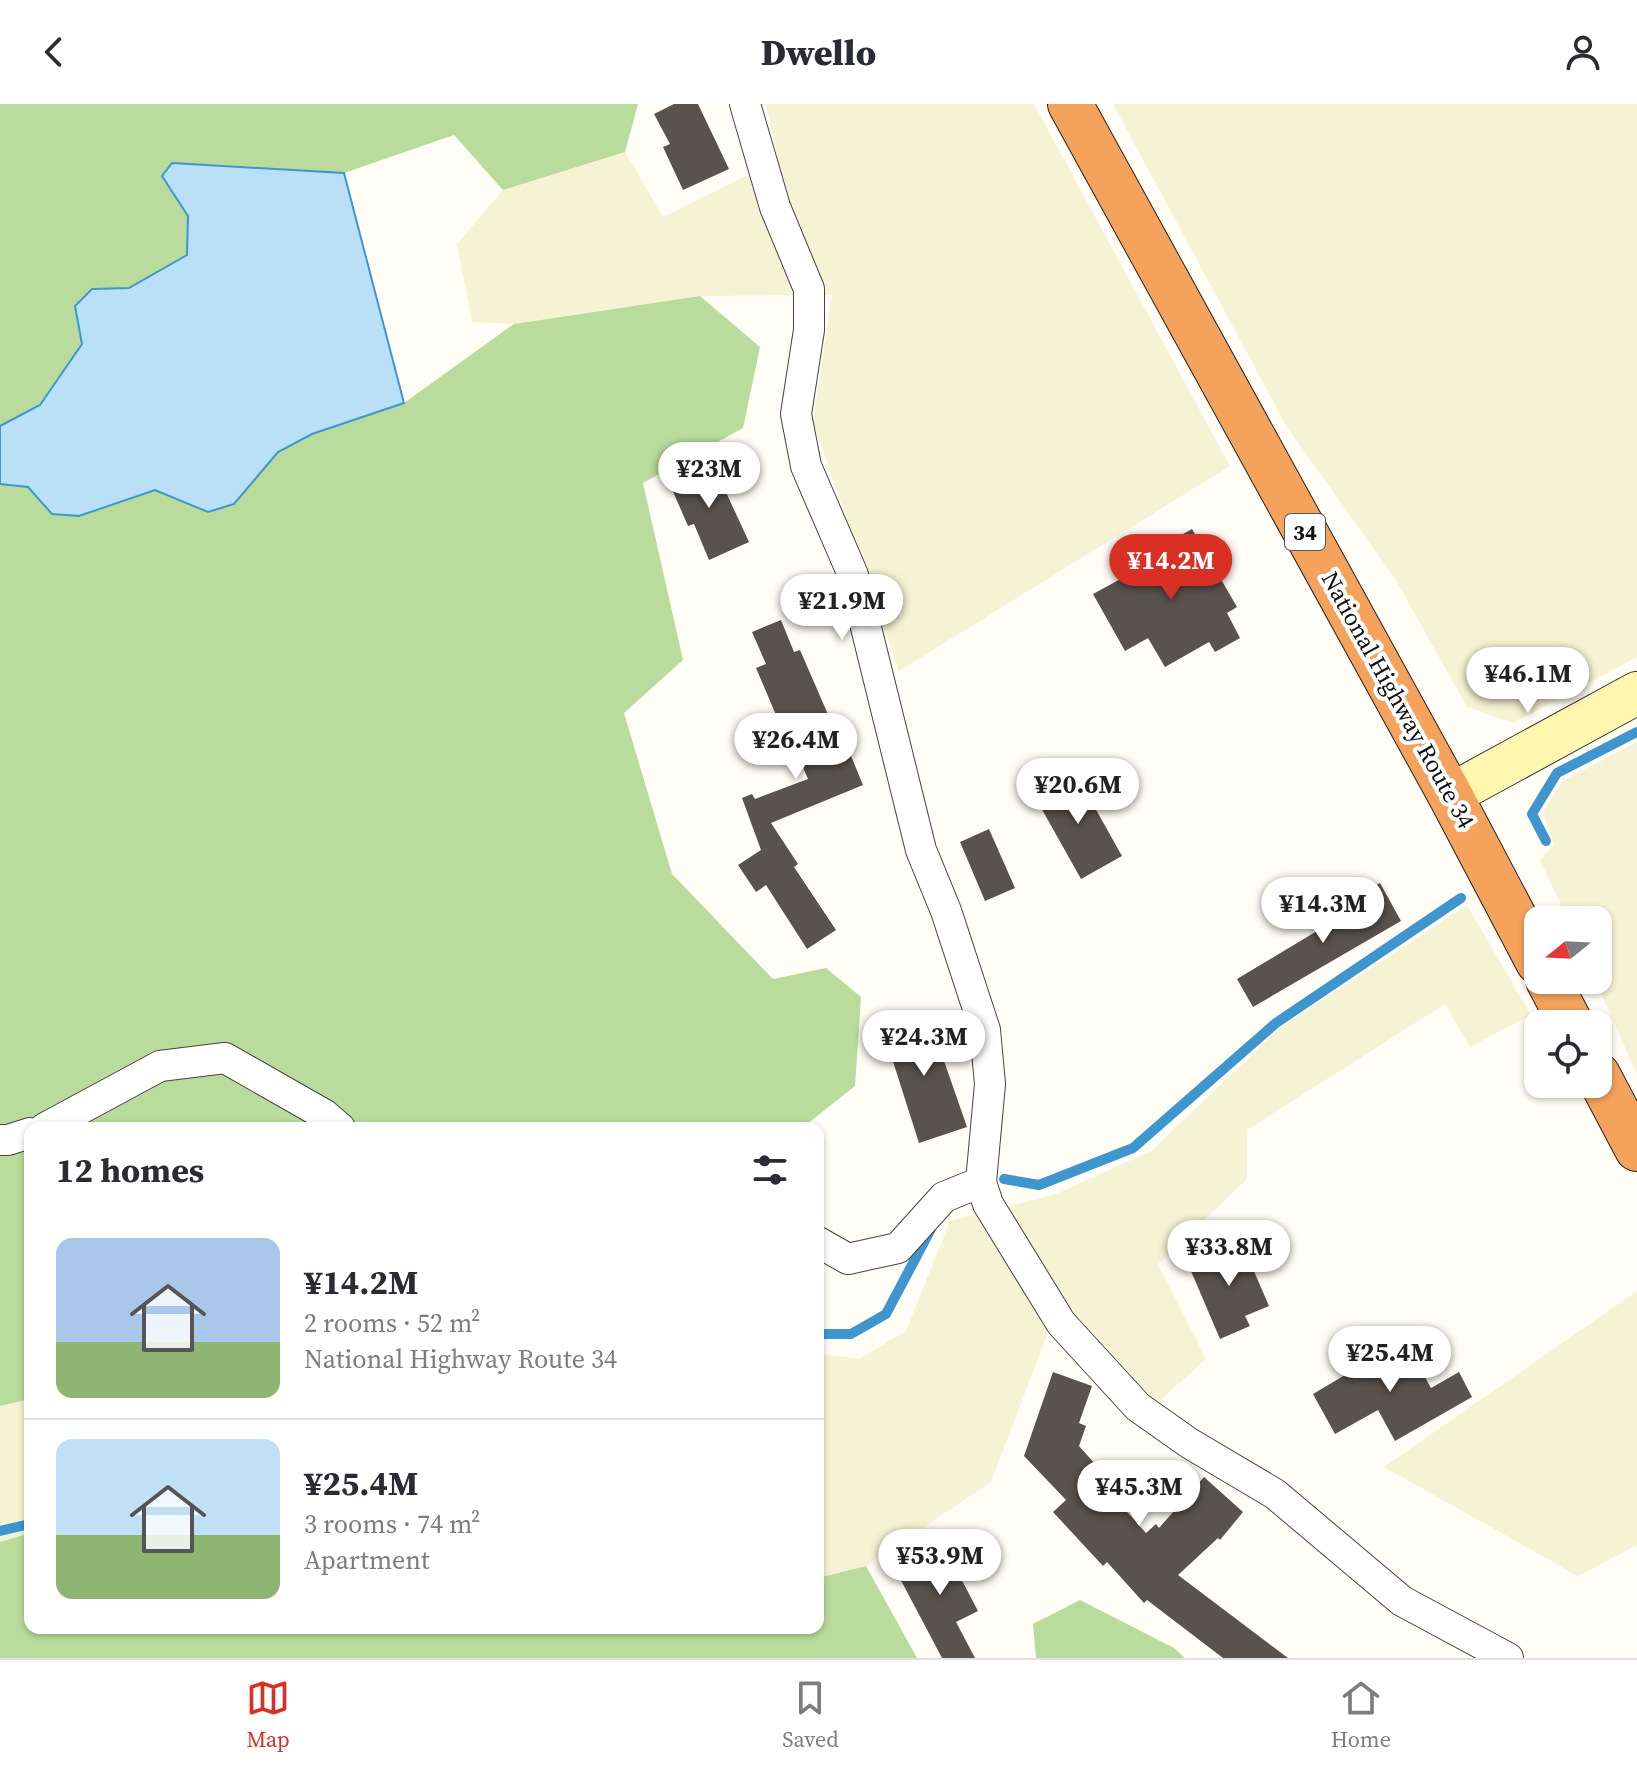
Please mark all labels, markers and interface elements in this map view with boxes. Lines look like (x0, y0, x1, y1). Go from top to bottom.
text: Dwello (761, 28, 876, 77)
icon: back (32, 30, 76, 74)
icon: person (1561, 30, 1605, 74)
pin: ¥23M (662, 442, 756, 510)
text: ¥23M (676, 450, 742, 486)
road number: 34 (1285, 514, 1325, 550)
pin: ¥14.2M (1106, 534, 1236, 602)
text: ¥14.2M (1127, 542, 1215, 578)
street label: National Highway Route 34 (1314, 565, 1483, 834)
pin: ¥21.9M (777, 574, 907, 642)
text: ¥21.9M (798, 582, 886, 618)
pin: ¥46.1M (1463, 647, 1593, 715)
text: ¥46.1M (1484, 655, 1572, 691)
pin: ¥26.4M (731, 713, 861, 781)
text: ¥26.4M (752, 721, 840, 757)
pin: ¥20.6M (1013, 758, 1143, 826)
text: ¥20.6M (1034, 766, 1122, 802)
pin: ¥14.3M (1258, 877, 1388, 945)
text: ¥14.3M (1279, 885, 1367, 921)
north arrow (1524, 906, 1612, 994)
map controls (1524, 906, 1612, 1098)
pin: ¥24.3M (859, 1010, 989, 1078)
button: locate (1524, 1010, 1612, 1098)
text: ¥24.3M (880, 1018, 968, 1054)
text: 12 homes (56, 1147, 204, 1193)
icon: filters (748, 1148, 792, 1192)
pin: ¥33.8M (1164, 1220, 1294, 1288)
text: ¥33.8M (1185, 1228, 1273, 1264)
text: ¥14.2M (304, 1259, 418, 1305)
icon: home (120, 1270, 216, 1366)
text: 2 rooms · 52 m² (304, 1305, 480, 1341)
pin: ¥25.4M (1325, 1326, 1455, 1394)
text: ¥25.4M (1346, 1334, 1434, 1370)
text: National Highway Route 34 (304, 1341, 617, 1377)
text: ¥25.4M (304, 1460, 418, 1506)
pin: ¥45.3M (1074, 1460, 1204, 1528)
text: ¥45.3M (1095, 1468, 1183, 1504)
icon: home (120, 1471, 216, 1567)
text: 3 rooms · 74 m² (304, 1506, 480, 1542)
pin: ¥53.9M (875, 1529, 1005, 1597)
text: ¥53.9M (896, 1537, 984, 1573)
text: Apartment (304, 1542, 429, 1578)
tab: Map (246, 1676, 290, 1754)
tab: Saved (782, 1676, 839, 1754)
tab: Home (1331, 1676, 1391, 1754)

